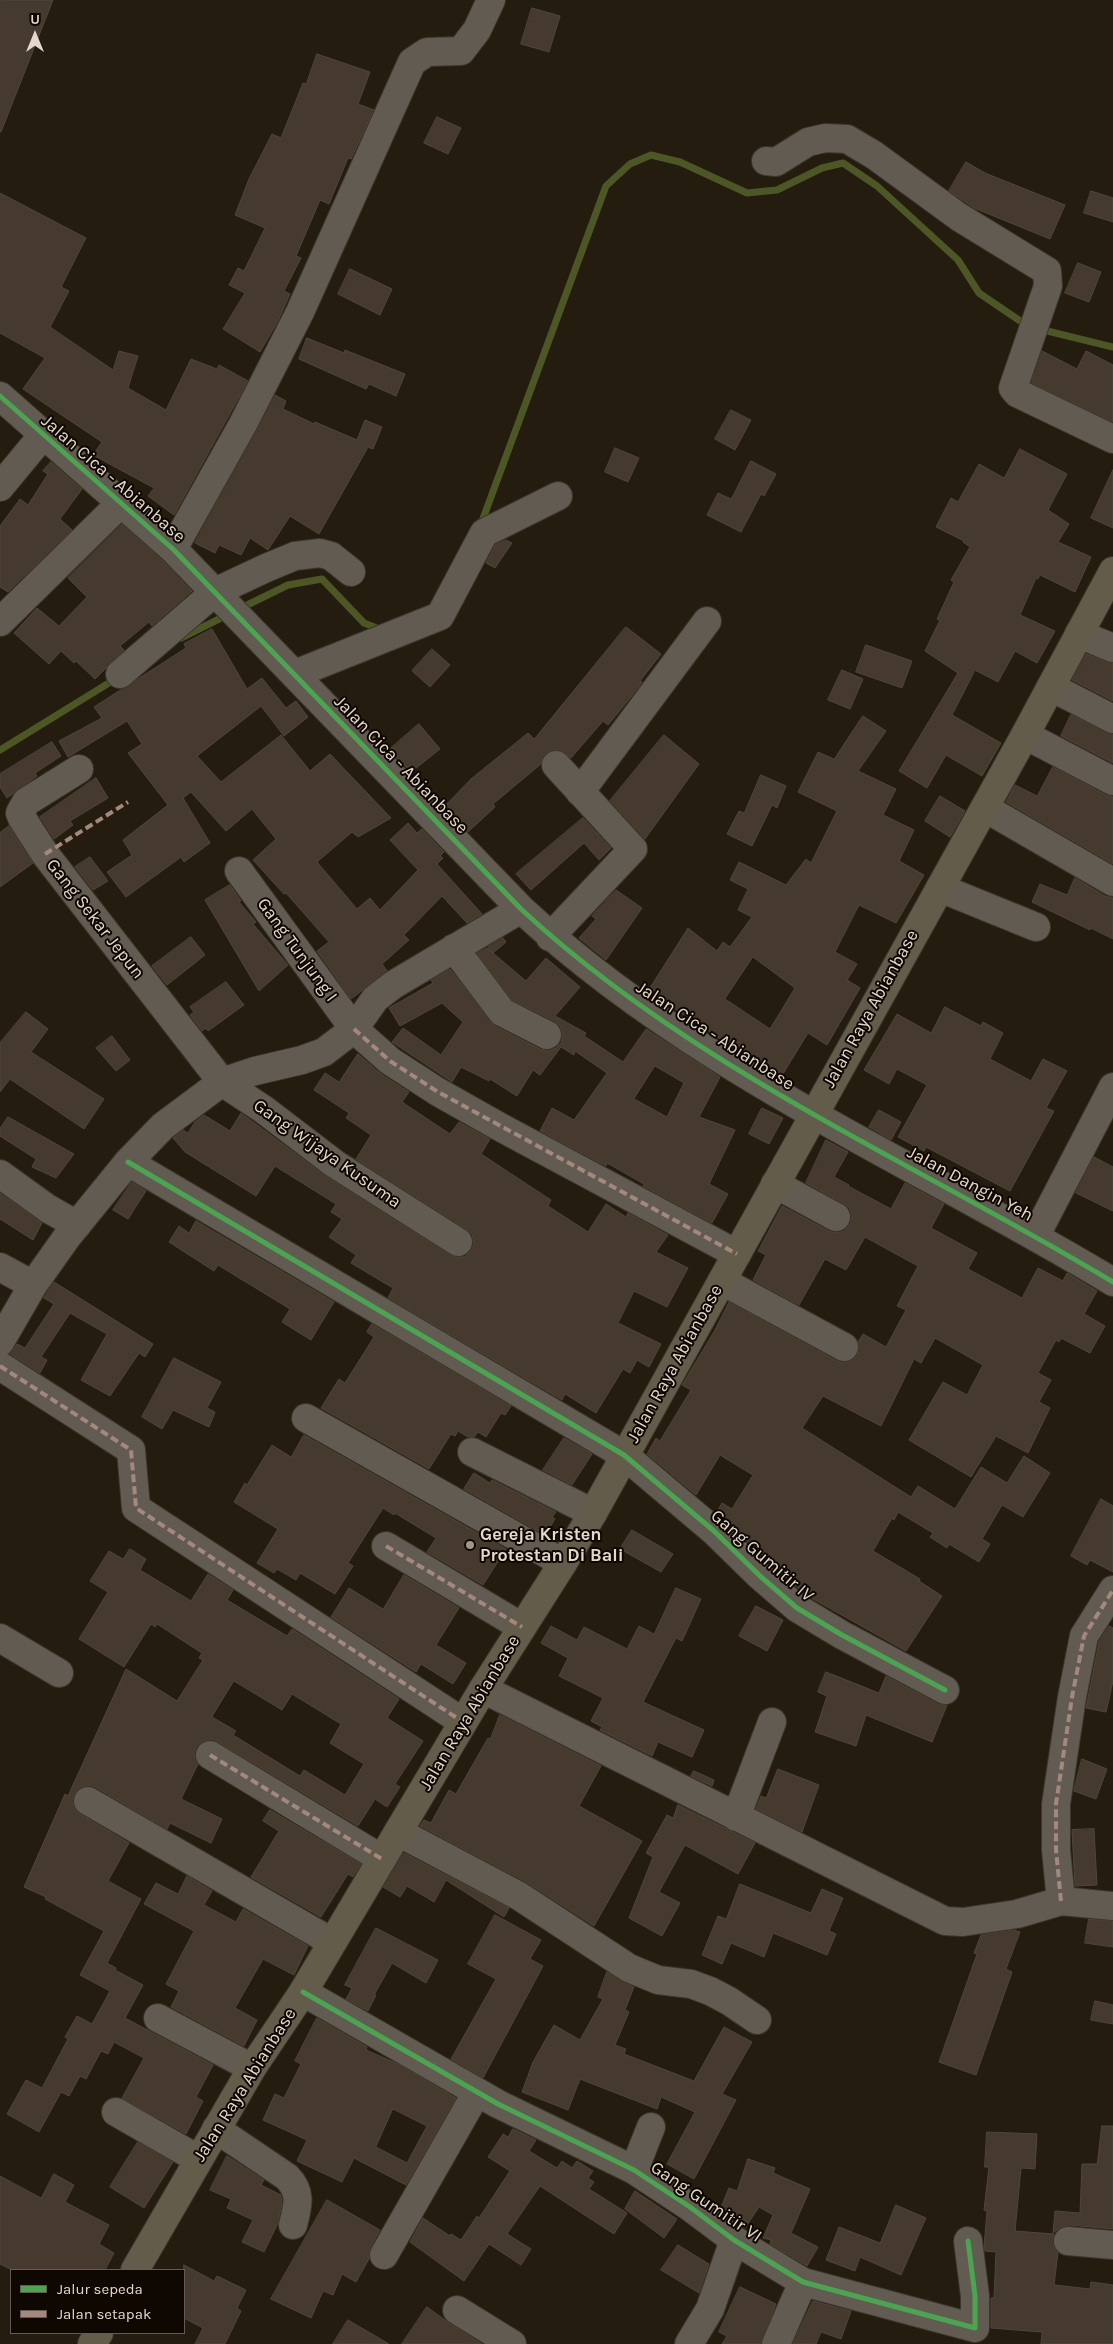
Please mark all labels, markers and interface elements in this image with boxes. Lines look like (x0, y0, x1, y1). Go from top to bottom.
north arrow (10, 10, 60, 60)
text: U (30, 11, 40, 28)
street label: Jalan Cica - Abianbase (36, 410, 190, 548)
street label: Jalan Cica - Abianbase (329, 691, 473, 839)
street label: Gang Sekar Jepun (41, 855, 149, 983)
street label: Gang Tunjung I (252, 894, 342, 1006)
street label: Jalan Raya Abianbase (819, 926, 923, 1092)
street label: Jalan Cica - Abianbase (632, 977, 798, 1095)
street label: Gang Wijaya Kusuma (249, 1095, 405, 1213)
street label: Jalan Dangin Yeh (903, 1142, 1037, 1226)
street label: Jalan Raya Abianbase (623, 1281, 727, 1447)
street label: Gang Gumitir IV (706, 1505, 818, 1607)
place label: Gereja Kristen Protestan Di Bali (480, 1524, 624, 1566)
marker: Gereja Kristen Protestan Di Bali (464, 1539, 476, 1551)
street label: Jalan Raya Abianbase (415, 1632, 525, 1794)
street label: Jalan Raya Abianbase (189, 2004, 301, 2166)
street label: Gang Gumitir VI (646, 2157, 766, 2247)
legend (10, 2269, 185, 2334)
text: Jalur sepeda (57, 2280, 143, 2298)
text: Jalan setapak (57, 2305, 151, 2323)

